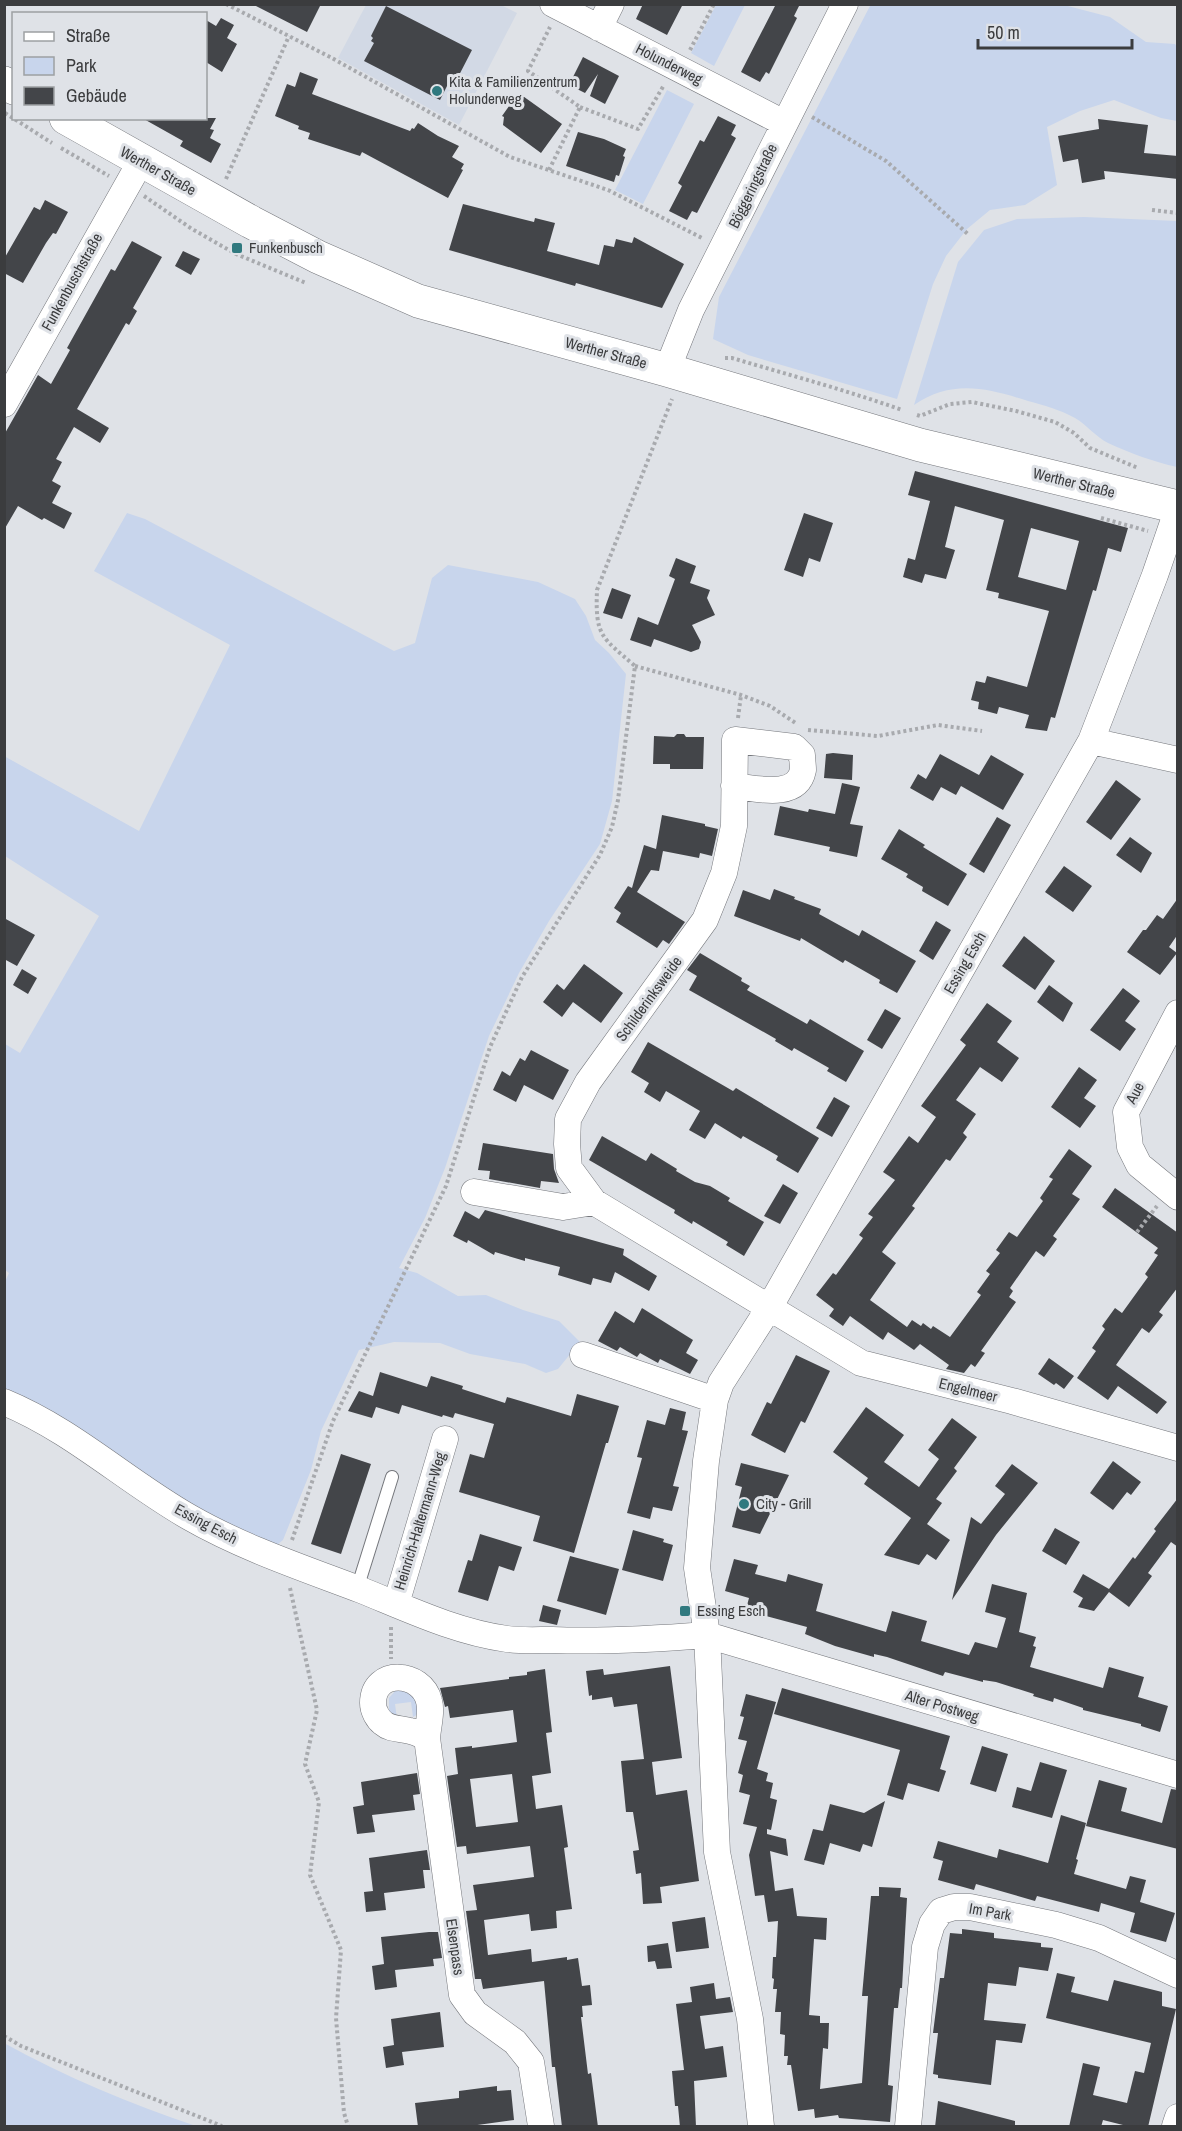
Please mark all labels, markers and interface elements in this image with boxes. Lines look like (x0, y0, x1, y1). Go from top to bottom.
legend (12, 12, 207, 120)
scale bar (978, 12, 1132, 50)
text: 50 m (987, 20, 1020, 45)
text: Straße (66, 23, 110, 48)
street label: Holunderweg (632, 38, 706, 89)
text: Park (66, 53, 97, 78)
place label: Kita & Familienzentrum Holunderweg (449, 71, 578, 109)
text: Gebäude (66, 83, 127, 108)
marker: Kita & Familienzentrum Holunderweg (430, 84, 444, 98)
street label: Böggeringstraße (723, 140, 782, 232)
street label: Werther Straße (116, 141, 200, 200)
street label: Funkenbuschstraße (36, 229, 107, 334)
place label: Funkenbusch (249, 237, 323, 258)
marker: Funkenbusch (230, 241, 244, 255)
street label: Werther Straße (563, 332, 650, 374)
street label: Werther Straße (1031, 462, 1117, 503)
street label: Essing Esch (938, 928, 991, 998)
street label: Schilderinksweide (611, 952, 687, 1046)
street label: Aue (1120, 1078, 1149, 1108)
street label: Engelmeer (937, 1372, 1000, 1407)
street label: Heinrich-Haltermann-Weg (389, 1449, 451, 1592)
place label: City - Grill (756, 1493, 811, 1514)
marker: City - Grill (737, 1497, 751, 1511)
street label: Essing Esch (171, 1498, 241, 1549)
place label: Essing Esch (697, 1600, 765, 1621)
marker: Essing Esch (678, 1604, 692, 1618)
street label: Alter Postweg (902, 1684, 982, 1727)
street label: Im Park (967, 1897, 1014, 1926)
street label: Elsenpass (441, 1917, 470, 1976)

